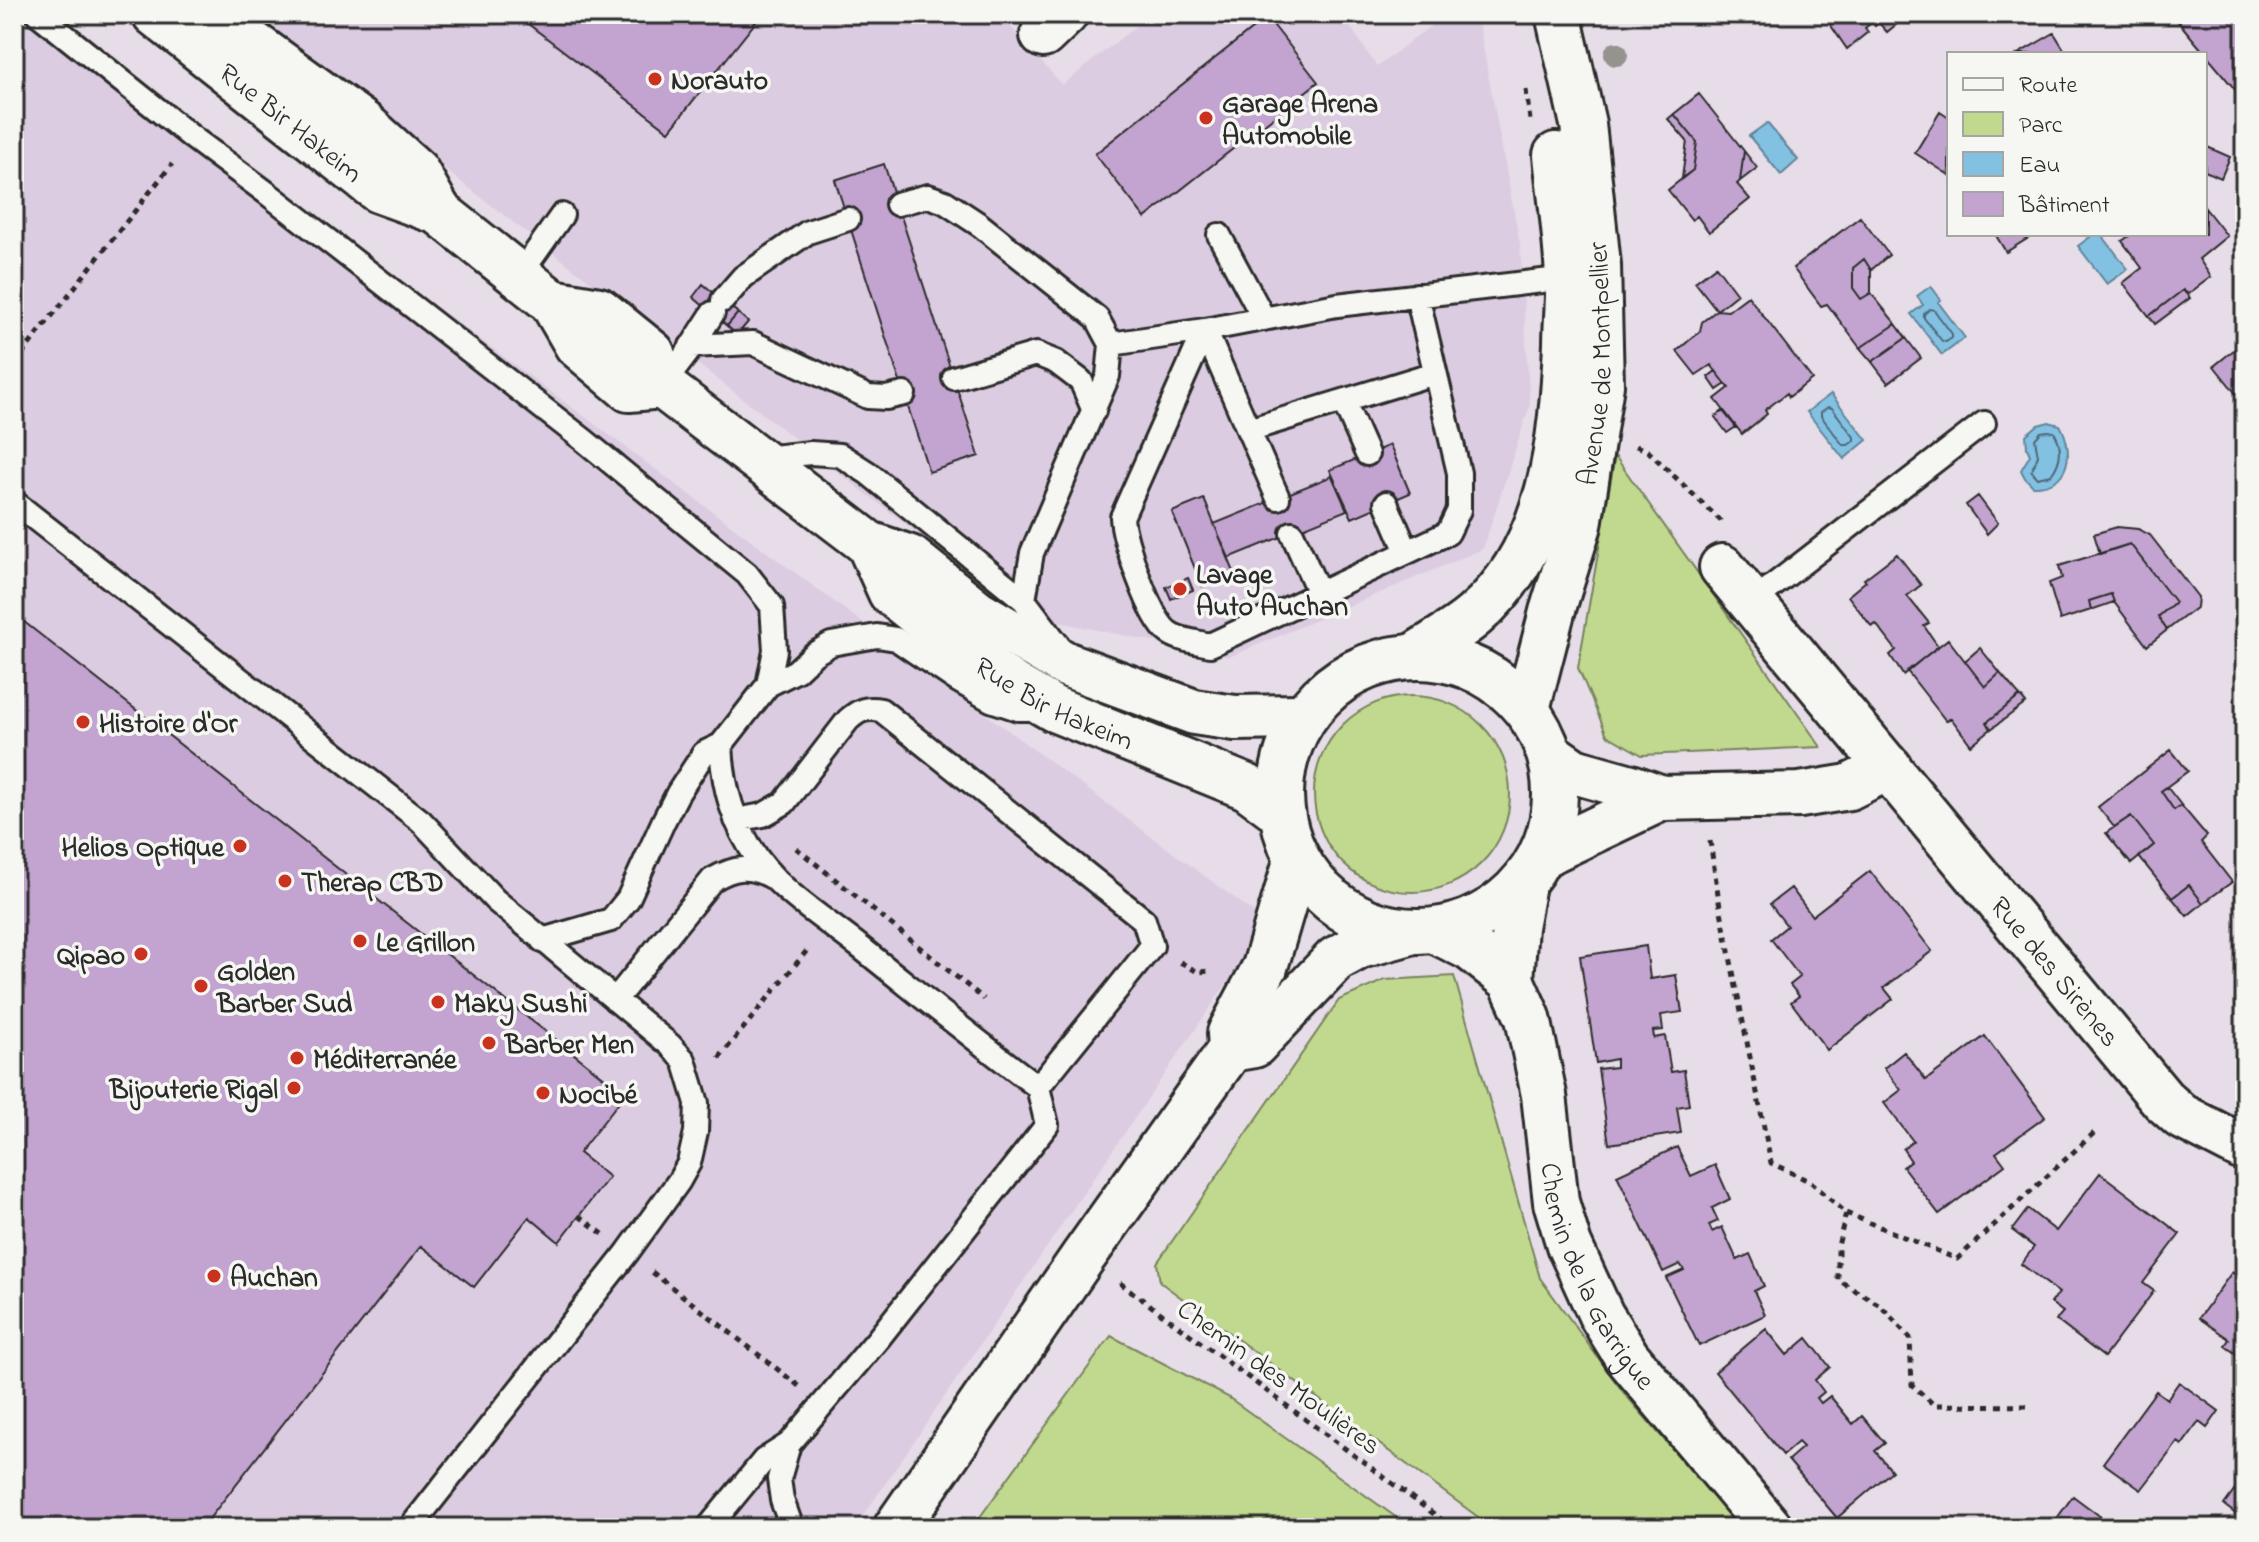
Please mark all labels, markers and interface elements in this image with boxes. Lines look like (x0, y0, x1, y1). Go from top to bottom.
legend (1947, 52, 2207, 236)
street label: Rue Bir Hakeim (209, 55, 370, 194)
place label: Norauto (671, 62, 768, 103)
text: Route (2019, 69, 2077, 104)
marker: Norauto (646, 70, 664, 88)
place label: Garage Arena Automobile (1222, 85, 1378, 158)
marker: Garage Arena Automobile (1197, 109, 1215, 127)
text: Parc (2019, 109, 2063, 144)
text: Eau (2019, 149, 2060, 184)
text: Bâtiment (2018, 189, 2110, 224)
street label: Avenue de Montpellier (1569, 239, 1626, 489)
place label: Lavage Auto Auchan (1196, 556, 1348, 629)
marker: Lavage Auto Auchan (1171, 580, 1189, 598)
street label: Rue Bir Hakeim (965, 648, 1139, 763)
place label: Histoire d'Or (99, 705, 239, 746)
marker: Histoire d'Or (74, 713, 92, 731)
place label: Helios Optique (61, 829, 225, 870)
marker: Helios Optique (231, 837, 249, 855)
place label: Therap CBD (301, 864, 444, 905)
marker: Therap CBD (276, 872, 294, 890)
street label: Rue des Sirènes (1978, 888, 2128, 1057)
place label: Le Grillon (376, 924, 475, 965)
marker: Le Grillon (351, 932, 369, 950)
place label: Qipao (57, 937, 125, 978)
marker: Qipao (132, 945, 150, 963)
place label: Golden Barber Sud (215, 953, 353, 1026)
marker: Golden Barber Sud (192, 977, 210, 995)
place label: Maky Sushi (454, 985, 587, 1026)
marker: Maky Sushi (429, 993, 447, 1011)
place label: Barber Men (503, 1026, 634, 1067)
marker: Barber Men (480, 1034, 498, 1052)
place label: Méditerranée (313, 1041, 458, 1082)
marker: Méditerranée (288, 1049, 306, 1067)
place label: Bijouterie Rigal (108, 1071, 278, 1113)
place label: Nocibé (559, 1076, 639, 1117)
marker: Bijouterie Rigal (285, 1079, 303, 1097)
marker: Nocibé (534, 1084, 552, 1102)
street label: Chemin de la Garrigue (1528, 1161, 1664, 1401)
place label: Auchan (230, 1259, 318, 1300)
marker: Auchan (205, 1267, 223, 1285)
street label: Chemin des Moulières (1167, 1291, 1389, 1467)

